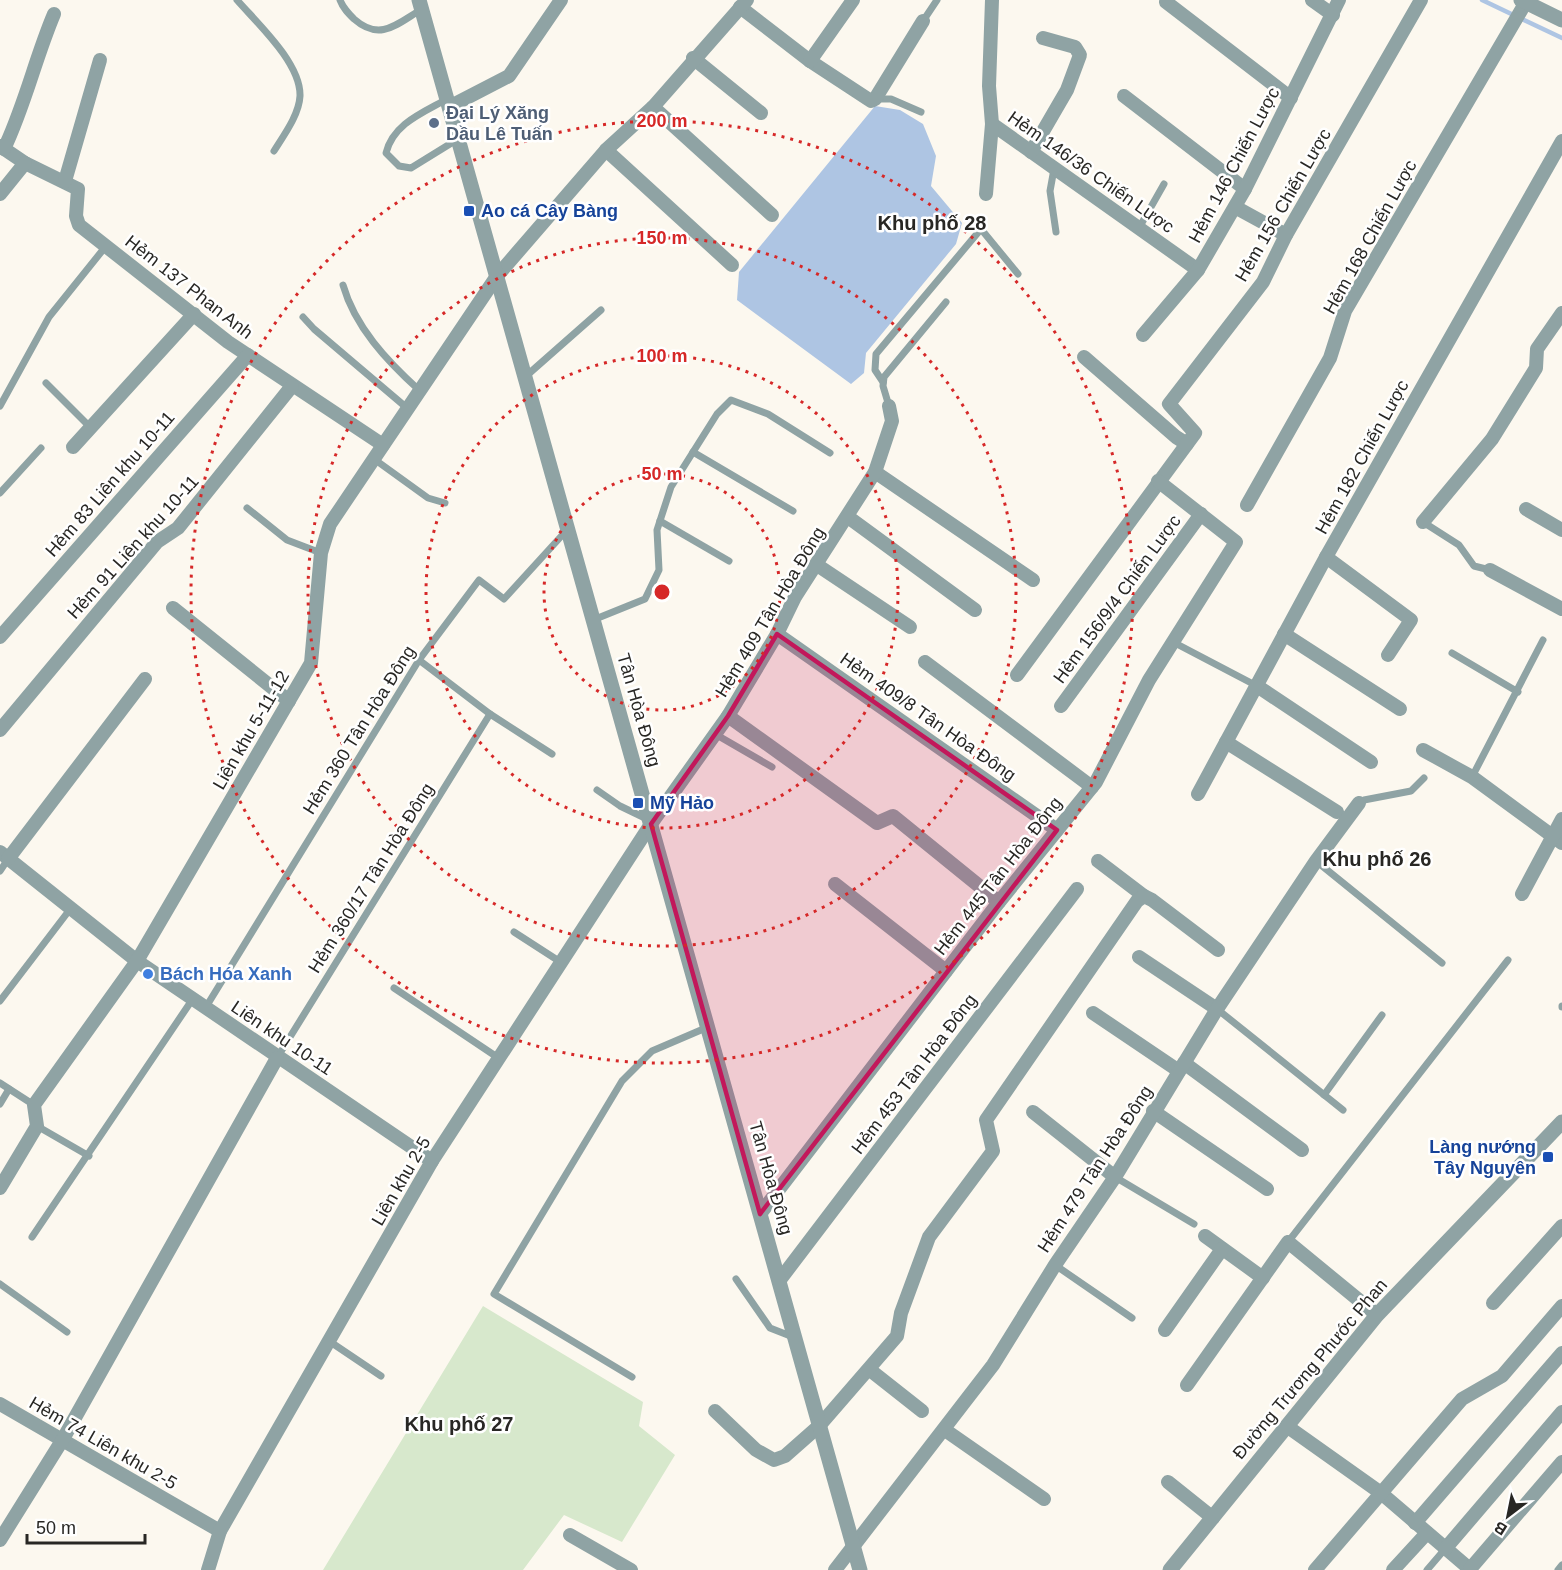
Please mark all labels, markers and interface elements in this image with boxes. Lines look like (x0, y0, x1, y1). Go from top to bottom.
street label: Hẻm 146 Chiến Lược (1185, 84, 1283, 246)
place label: Đại Lý Xăng Dầu Lê Tuấn (446, 103, 553, 144)
street label: Hẻm 146/36 Chiến Lược (1004, 107, 1178, 237)
text: 200 m (636, 111, 688, 131)
marker: Đại Lý Xăng Dầu Lê Tuấn (427, 116, 441, 130)
street label: Hẻm 156 Chiến Lược (1231, 125, 1335, 285)
street label: Hẻm 168 Chiến Lược (1319, 157, 1421, 317)
place label: Ao cá Cây Bàng (481, 201, 618, 221)
marker: Ao cá Cây Bàng (462, 204, 476, 218)
district label: Khu phố 28 (878, 212, 986, 234)
text: 150 m (636, 228, 688, 248)
street label: Hẻm 137 Phan Anh (121, 231, 257, 343)
text: 100 m (636, 346, 688, 366)
street label: Hẻm 182 Chiến Lược (1311, 377, 1413, 537)
street label: Hẻm 83 Liên khu 10-11 (42, 407, 178, 561)
text: 50 m (641, 464, 683, 484)
street label: Hẻm 91 Liên khu 10-11 (63, 471, 203, 623)
street label: Hẻm 156/9/4 Chiến Lược (1049, 511, 1185, 687)
street label: Hẻm 409 Tân Hòa Đông (711, 523, 829, 701)
centre of rings (652, 582, 672, 602)
street label: Hẻm 360 Tân Hòa Đông (299, 642, 419, 818)
street label: Hẻm 409/8 Tân Hòa Đông (836, 649, 1020, 785)
street label: Tân Hòa Đông (613, 651, 665, 769)
street label: Liên khu 5-11-12 (209, 667, 293, 793)
street label: Hẻm 360/17 Tân Hòa Đông (304, 779, 438, 977)
place label: Mỹ Hảo (650, 793, 714, 813)
street label: Hẻm 445 Tân Hòa Đông (930, 793, 1066, 959)
marker: Mỹ Hảo (631, 796, 645, 810)
district label: Khu phố 26 (1323, 848, 1431, 870)
place label: Bách Hóa Xanh (160, 964, 292, 984)
marker: Bách Hóa Xanh (141, 967, 155, 981)
street label: Hẻm 453 Tân Hòa Đông (847, 990, 981, 1158)
street label: Liên khu 10-11 (228, 997, 336, 1079)
street label: Hẻm 479 Tân Hòa Đông (1034, 1082, 1156, 1256)
street label: Tân Hòa Đông (745, 1119, 797, 1237)
street label: Liên khu 2-5 (368, 1133, 434, 1229)
place label: Làng nướng Tây Nguyên (1429, 1137, 1536, 1178)
marker: Làng nướng Tây Nguyên (1541, 1150, 1555, 1164)
street label: Đường Trương Phước Phan (1229, 1275, 1391, 1463)
street label: Hẻm 74 Liên khu 2-5 (26, 1393, 180, 1493)
district label: Khu phố 27 (405, 1413, 513, 1435)
north arrow (1478, 1486, 1538, 1546)
scale bar (27, 1507, 146, 1545)
text: 50 m (36, 1518, 76, 1538)
text: B (1491, 1518, 1510, 1539)

